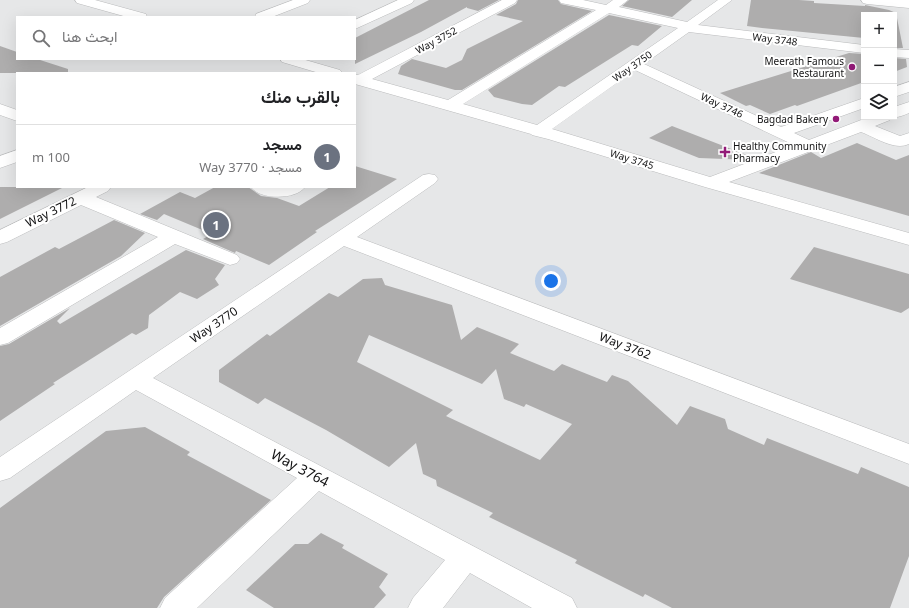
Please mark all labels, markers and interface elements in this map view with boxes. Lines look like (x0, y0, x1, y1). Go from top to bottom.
map controls (861, 12, 897, 120)
button: + (861, 12, 897, 48)
search box (16, 16, 356, 60)
street label: Way 3752 (413, 23, 460, 57)
text: ابحث هنا (62, 26, 117, 46)
icon: search (30, 27, 52, 49)
street label: Way 3748 (752, 29, 799, 49)
street label: Way 3750 (609, 47, 655, 85)
button: − (861, 48, 897, 84)
place label: Meerath Famous Restaurant (765, 54, 844, 80)
marker: Meerath Famous Restaurant (847, 62, 857, 72)
button: layers (861, 84, 897, 120)
text: بالقرب منك (261, 85, 340, 108)
street label: Way 3746 (699, 89, 746, 121)
place label: Bagdad Bakery (757, 112, 829, 126)
marker: Bagdad Bakery (831, 114, 841, 124)
text: مسجد (263, 134, 302, 154)
place label: Healthy Community Pharmacy (733, 139, 827, 165)
street label: Way 3745 (608, 146, 656, 172)
marker: Healthy Community Pharmacy (720, 147, 730, 157)
text: 100 m (32, 148, 70, 166)
text: 1 (323, 148, 331, 166)
text: مسجد · Way 3770 (199, 158, 302, 176)
street label: Way 3772 (23, 192, 79, 231)
pin: 1 (203, 210, 229, 240)
your location (541, 271, 561, 291)
street label: Way 3770 (186, 302, 241, 347)
street label: Way 3762 (597, 328, 654, 363)
street label: Way 3764 (268, 444, 333, 491)

